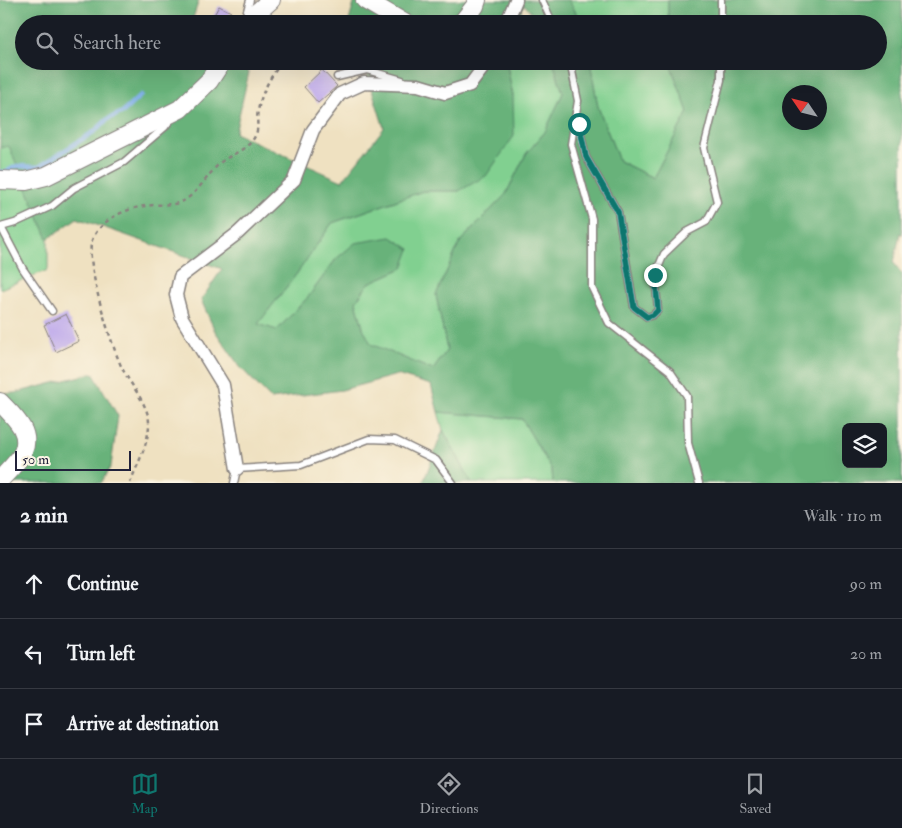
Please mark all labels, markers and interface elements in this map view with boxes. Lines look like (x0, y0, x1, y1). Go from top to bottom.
search box (15, 15, 887, 70)
icon: search (33, 29, 61, 57)
text: Search here (73, 31, 161, 55)
north arrow (782, 85, 827, 130)
route start (568, 113, 591, 136)
route end (644, 264, 667, 287)
map controls (842, 423, 887, 468)
button: layers (842, 423, 887, 468)
scale bar (15, 448, 131, 471)
text: 50 m (22, 451, 49, 468)
text: 2 min (20, 502, 68, 529)
text: Walk · 110 m (804, 506, 882, 526)
icon: ahead (20, 570, 48, 598)
text: Continue (67, 572, 138, 596)
text: 90 m (850, 574, 882, 594)
icon: left (20, 640, 48, 668)
text: Turn left (67, 642, 135, 666)
text: 20 m (850, 644, 882, 664)
icon: arrive (20, 710, 48, 738)
text: Arrive at destination (67, 712, 219, 736)
tab: Map (131, 770, 159, 817)
tab: Directions (420, 770, 478, 817)
tab: Saved (739, 770, 771, 817)

